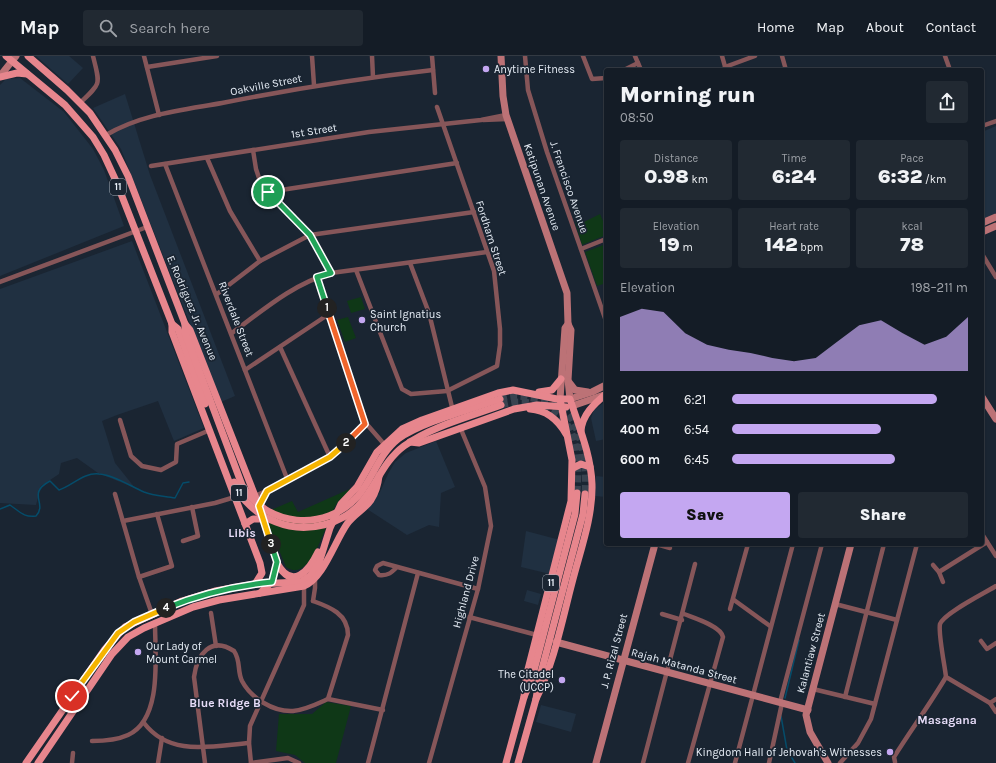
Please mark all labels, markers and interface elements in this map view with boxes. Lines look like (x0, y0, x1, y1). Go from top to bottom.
search box (83, 10, 363, 46)
text: Map (20, 17, 59, 39)
icon: search (97, 17, 119, 39)
text: Search here (129, 19, 210, 37)
text: Home (757, 19, 794, 36)
text: Map (816, 19, 844, 36)
text: About (866, 19, 904, 36)
text: Contact (926, 19, 976, 36)
place label: Anytime Fitness (494, 63, 575, 76)
marker: Anytime Fitness (481, 64, 491, 74)
street label: Oakville Street (229, 72, 303, 98)
button: share (926, 81, 968, 123)
text: Morning run (620, 82, 755, 108)
text: 08:50 (620, 110, 654, 125)
street label: 1st Street (290, 121, 338, 141)
street label: J. Francisco Avenue (547, 139, 591, 235)
street label: Katipunan Avenue (521, 142, 563, 233)
text: Distance (654, 152, 698, 165)
text: Time (782, 152, 806, 165)
text: Pace (900, 152, 924, 165)
text: 0.98 (644, 165, 689, 188)
text: 6:24 (772, 165, 816, 188)
text: 6:32 (878, 165, 922, 188)
text: km (689, 173, 708, 186)
text: /km (922, 173, 946, 186)
pin (251, 175, 285, 209)
road number: 11 (110, 179, 126, 195)
icon: arrive (257, 181, 279, 203)
street label: Fordham Street (473, 199, 509, 277)
text: Elevation (653, 220, 699, 233)
text: Heart rate (769, 220, 819, 233)
text: kcal (901, 220, 923, 233)
text: 19 (659, 233, 680, 256)
text: 142 (765, 233, 798, 256)
text: 78 (900, 233, 924, 256)
text: m (680, 241, 693, 254)
text: bpm (798, 241, 823, 254)
street label: E. Rodriguez Jr. Avenue (164, 254, 220, 363)
street label: Riverdale Street (216, 280, 256, 358)
text: Elevation (620, 280, 675, 295)
text: 198–211 m (911, 280, 968, 295)
pin: 1 (317, 298, 337, 318)
text: 1 (325, 301, 329, 314)
place label: Saint Ignatius Church (370, 308, 441, 334)
marker: Saint Ignatius Church (357, 315, 367, 325)
text: 200 m (620, 392, 660, 407)
text: 6:21 (684, 392, 706, 407)
text: 400 m (620, 422, 660, 437)
text: 6:54 (684, 422, 709, 437)
pin: 2 (336, 433, 356, 453)
text: 2 (343, 436, 349, 449)
text: 600 m (620, 452, 660, 467)
text: 6:45 (684, 452, 709, 467)
road number: 11 (231, 485, 247, 501)
button: Save (620, 492, 790, 538)
button: Share (798, 492, 968, 538)
district label: Libis (228, 526, 256, 540)
pin: 3 (261, 534, 281, 554)
text: 3 (268, 537, 274, 550)
street label: Highland Drive (450, 554, 482, 629)
road number: 11 (543, 575, 559, 591)
pin: 4 (156, 598, 176, 618)
text: 4 (163, 601, 169, 614)
street label: Kalantiaw Street (794, 611, 828, 695)
street label: J. P. Rizal Street (598, 612, 630, 690)
place label: Our Lady of Mount Carmel (146, 640, 217, 666)
street label: Rajah Matanda Street (630, 646, 738, 686)
marker: Our Lady of Mount Carmel (133, 647, 143, 657)
place label: The Citadel (UCCP) (498, 668, 554, 694)
marker: The Citadel (UCCP) (557, 675, 567, 685)
pin (55, 679, 89, 713)
icon: check (61, 685, 83, 707)
district label: Blue Ridge B (189, 696, 261, 710)
district label: Masagana (917, 713, 977, 727)
place label: Kingdom Hall of Jehovah's Witnesses (696, 746, 882, 759)
marker: Kingdom Hall of Jehovah's Witnesses (885, 747, 895, 757)

